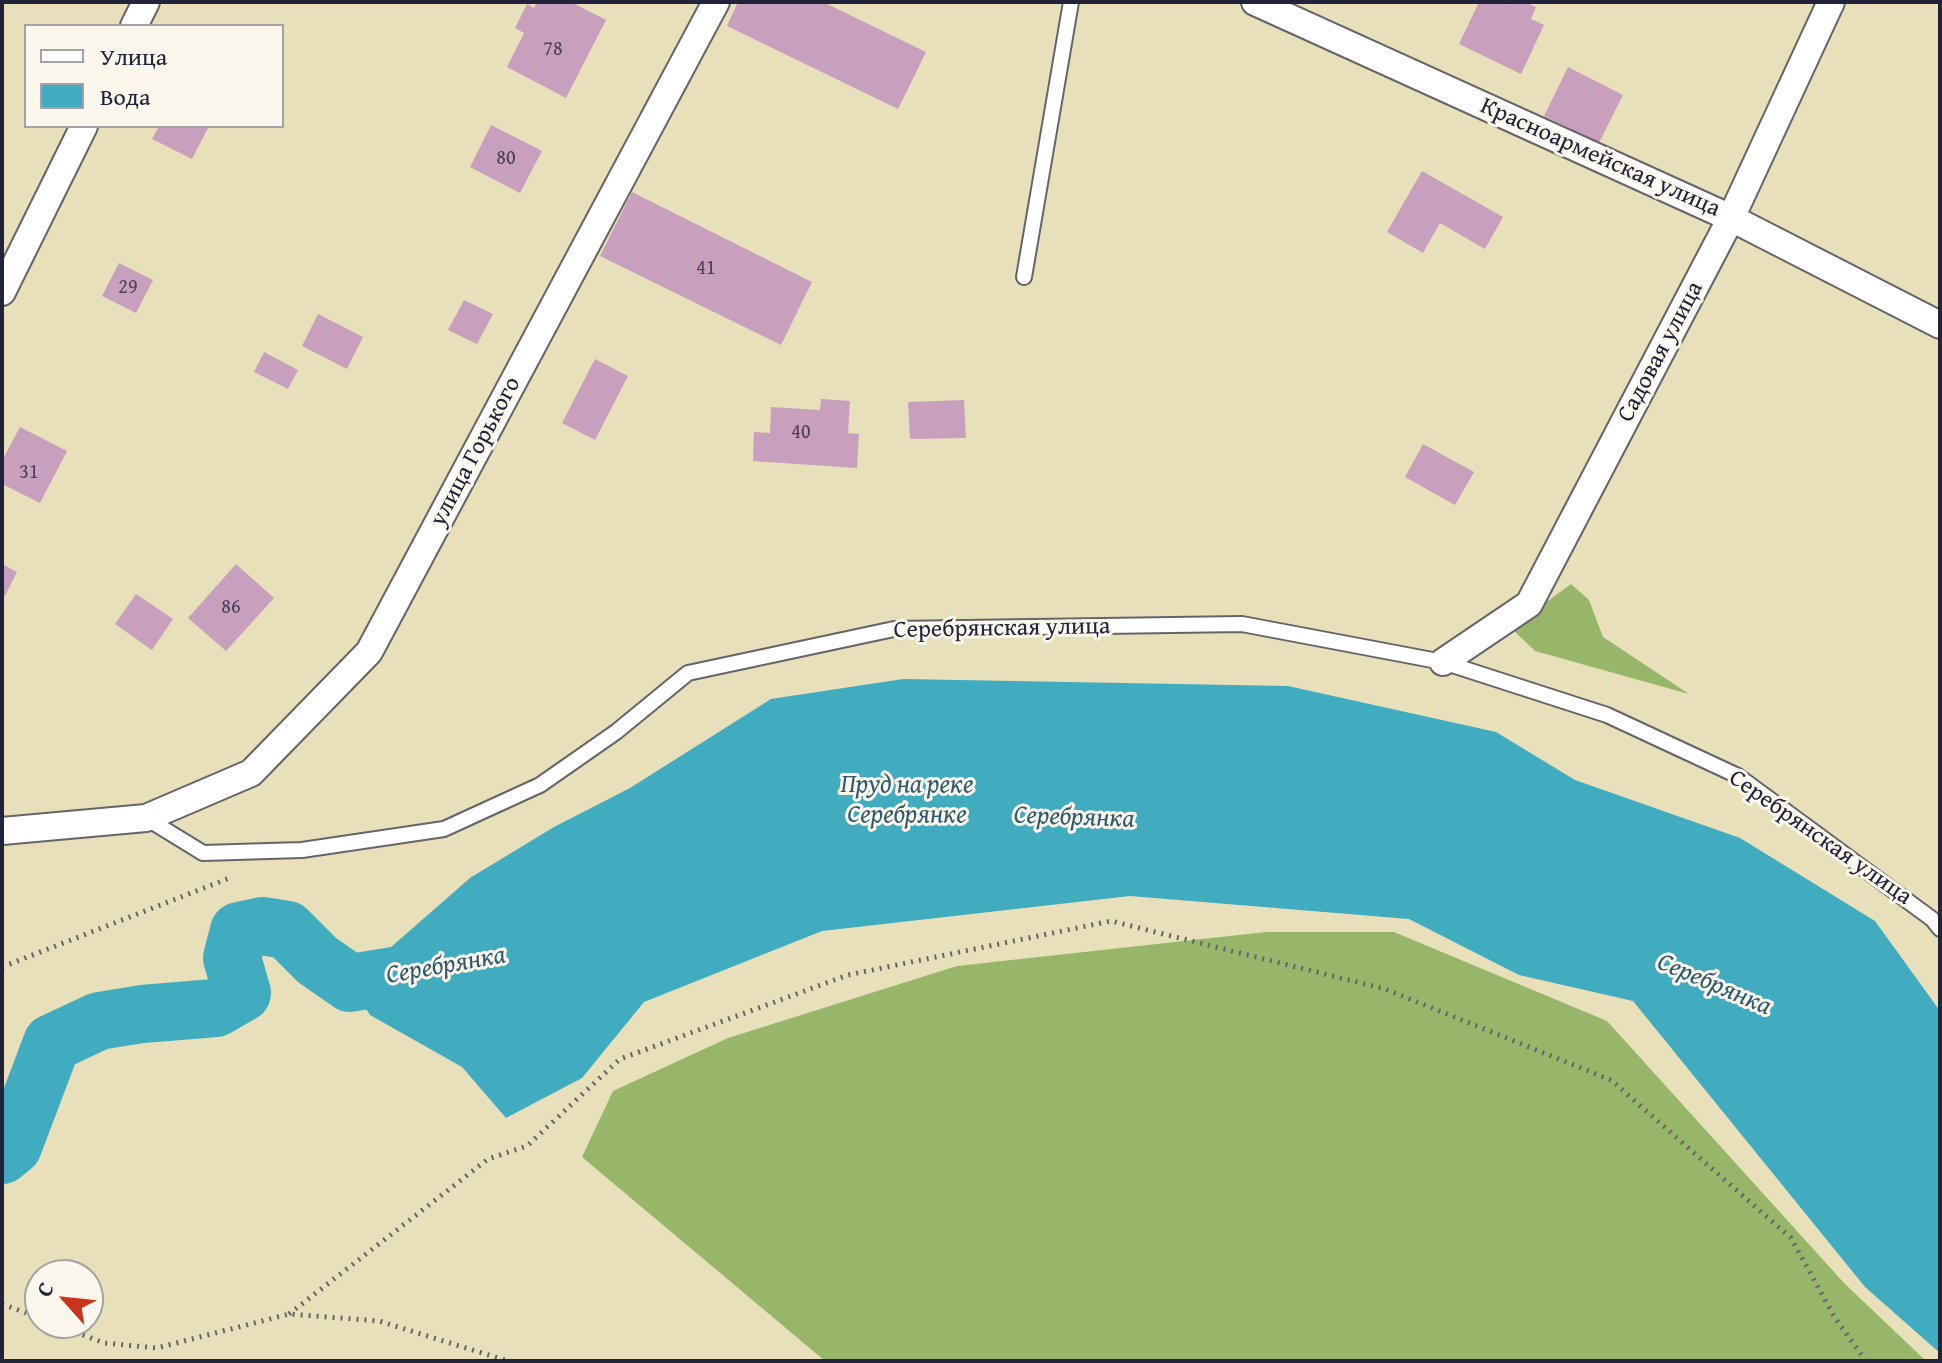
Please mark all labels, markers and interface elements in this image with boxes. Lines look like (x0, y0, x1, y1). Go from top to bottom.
legend (24, 24, 284, 128)
house number: 78 (543, 38, 563, 62)
text: Улица (100, 39, 167, 74)
text: Вода (100, 79, 150, 114)
street label: Красноармейская улица (1475, 92, 1725, 224)
house number: 80 (496, 147, 516, 171)
house number: 41 (696, 257, 716, 281)
house number: 29 (118, 276, 138, 300)
street label: Садовая улица (1612, 277, 1710, 427)
street label: улица Горького (424, 372, 528, 532)
house number: 40 (791, 421, 811, 445)
house number: 31 (19, 461, 39, 485)
house number: 86 (221, 596, 241, 620)
street label: Серебрянская улица (893, 613, 1111, 645)
street label: Серебрянская улица (1723, 764, 1917, 912)
water label: Пруд на реке Серебрянке (841, 769, 973, 830)
water label: Серебрянка (1013, 800, 1135, 836)
water label: Серебрянка (384, 940, 508, 992)
water label: Серебрянка (1652, 947, 1776, 1023)
north arrow (24, 1259, 104, 1339)
text: С (27, 1276, 61, 1302)

